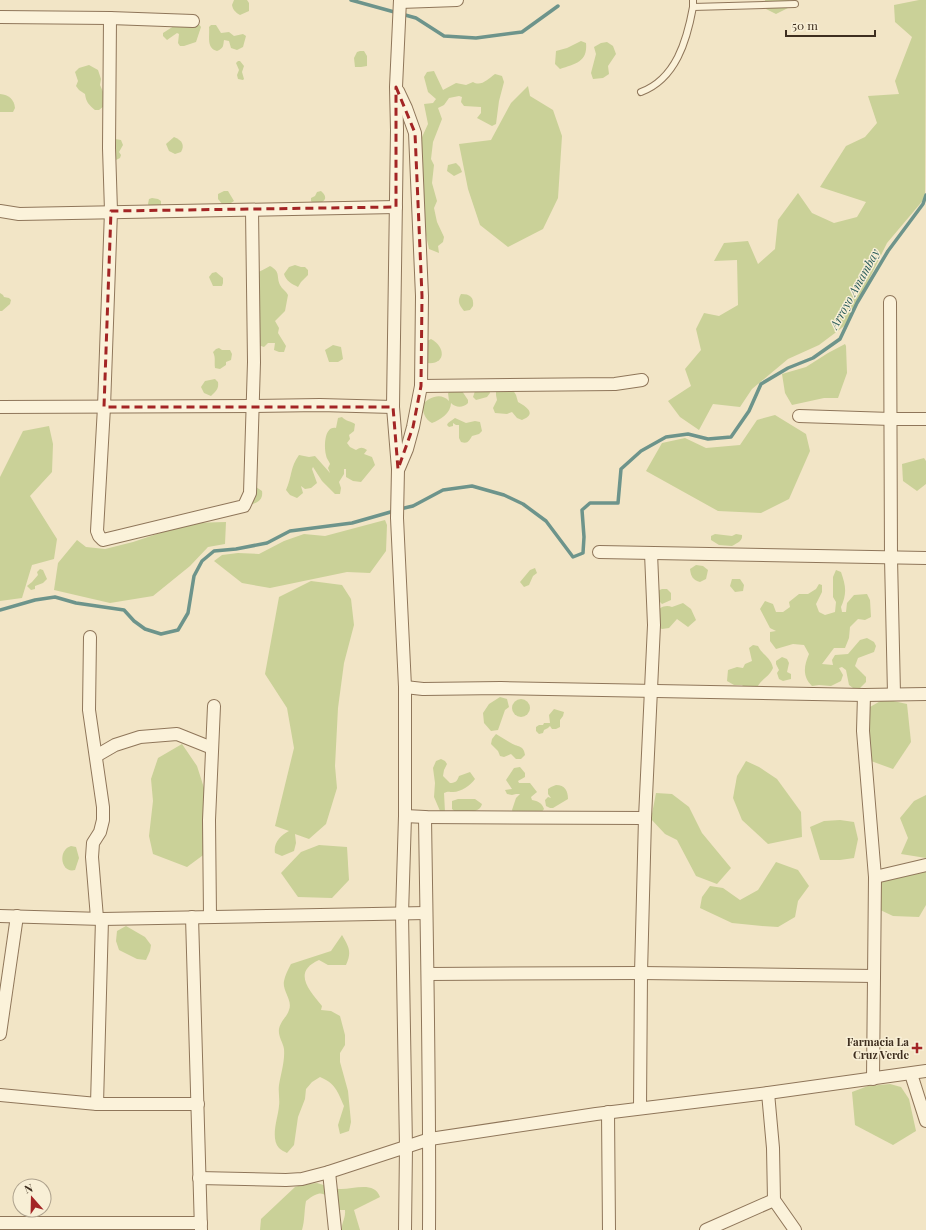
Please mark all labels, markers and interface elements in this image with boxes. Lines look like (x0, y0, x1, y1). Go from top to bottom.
scale bar (786, 12, 875, 38)
text: 50 m (792, 17, 818, 33)
water label: Arroyo Amambay (824, 245, 883, 333)
place label: Farmacia La Cruz Verde (847, 1034, 909, 1062)
marker: Farmacia La Cruz Verde (912, 1043, 922, 1053)
north arrow (12, 1178, 52, 1218)
text: N (22, 1180, 35, 1197)

